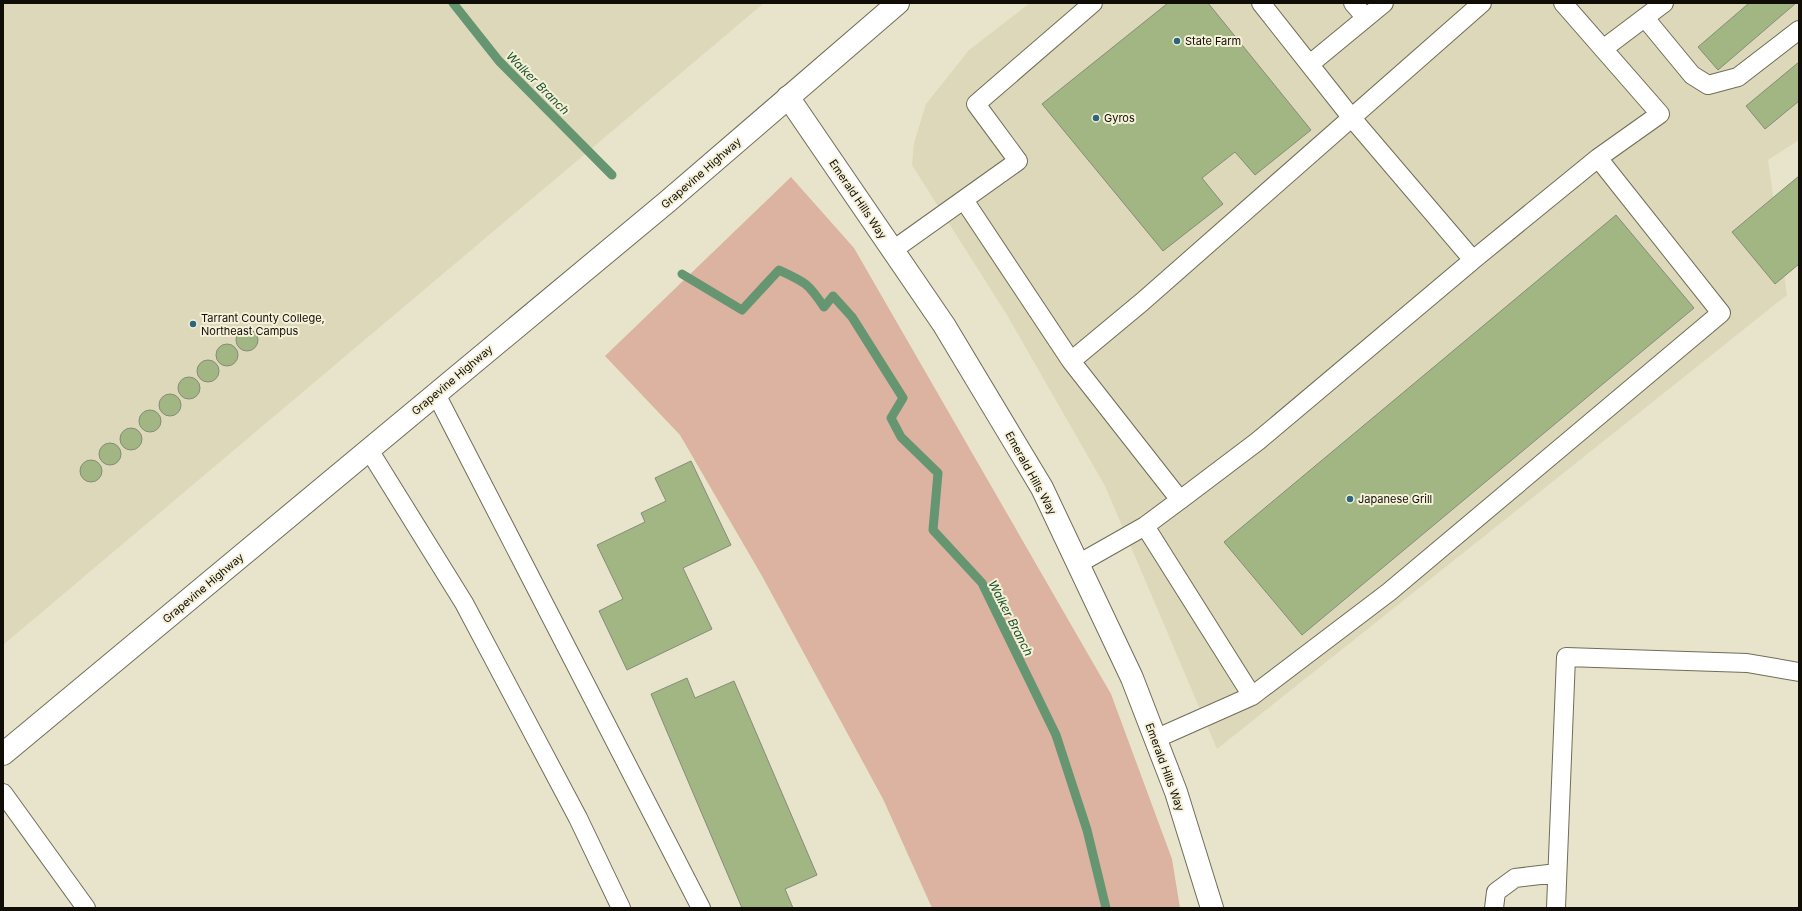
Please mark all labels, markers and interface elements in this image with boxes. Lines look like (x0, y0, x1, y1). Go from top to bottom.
place label: State Farm (1185, 34, 1241, 48)
marker: State Farm (1172, 36, 1182, 46)
water label: Walker Branch (503, 48, 573, 118)
place label: Gyros (1104, 111, 1135, 125)
marker: Gyros (1091, 113, 1101, 123)
street label: Grapevine Highway (658, 134, 744, 212)
street label: Emerald Hills Way (826, 157, 890, 241)
place label: Tarrant County College, Northeast Campus (201, 311, 325, 338)
marker: Tarrant County College, Northeast Campus (188, 319, 198, 329)
street label: Grapevine Highway (409, 342, 495, 418)
street label: Emerald Hills Way (1002, 429, 1060, 517)
place label: Japanese Grill (1358, 492, 1432, 506)
marker: Japanese Grill (1345, 494, 1355, 504)
street label: Grapevine Highway (160, 550, 246, 626)
water label: Walker Branch (985, 578, 1037, 658)
street label: Emerald Hills Way (1143, 721, 1187, 813)

